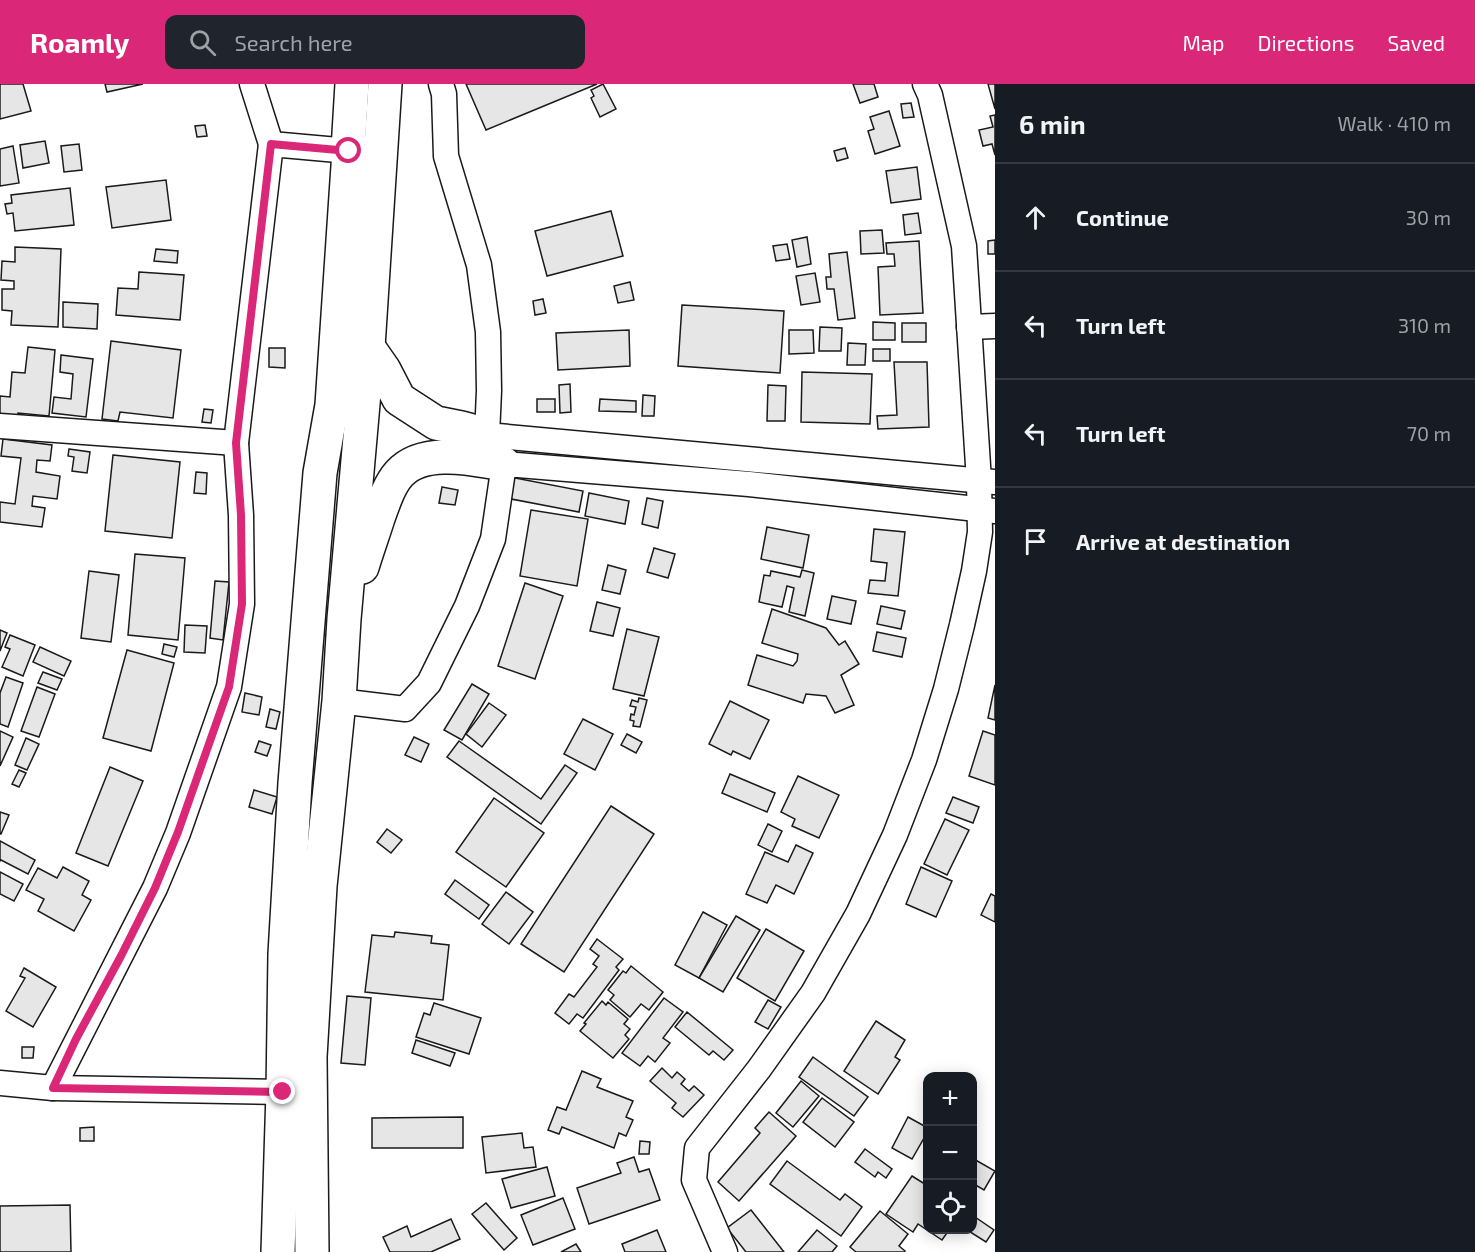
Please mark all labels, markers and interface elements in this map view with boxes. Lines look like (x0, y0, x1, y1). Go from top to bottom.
search box (165, 15, 585, 69)
text: Roamly (30, 25, 129, 59)
icon: search (186, 26, 219, 59)
text: Search here (234, 29, 353, 55)
text: Map (1182, 30, 1225, 55)
text: Directions (1258, 30, 1354, 55)
text: Saved (1387, 30, 1445, 55)
text: 6 min (1019, 108, 1086, 139)
text: Walk · 410 m (1337, 111, 1451, 135)
route start (335, 137, 361, 163)
icon: ahead (1019, 201, 1052, 234)
text: Continue (1076, 204, 1169, 230)
text: 30 m (1406, 205, 1451, 229)
icon: left (1019, 309, 1052, 342)
text: Turn left (1076, 312, 1165, 338)
text: 310 m (1398, 313, 1451, 337)
icon: left (1019, 417, 1052, 450)
text: Turn left (1076, 420, 1165, 446)
text: 70 m (1407, 421, 1451, 445)
icon: arrive (1019, 525, 1052, 558)
text: Arrive at destination (1076, 528, 1290, 554)
map controls (923, 1072, 977, 1234)
button: + (923, 1072, 977, 1126)
route end (269, 1078, 295, 1104)
button: − (923, 1126, 977, 1180)
button: locate (923, 1180, 977, 1234)

